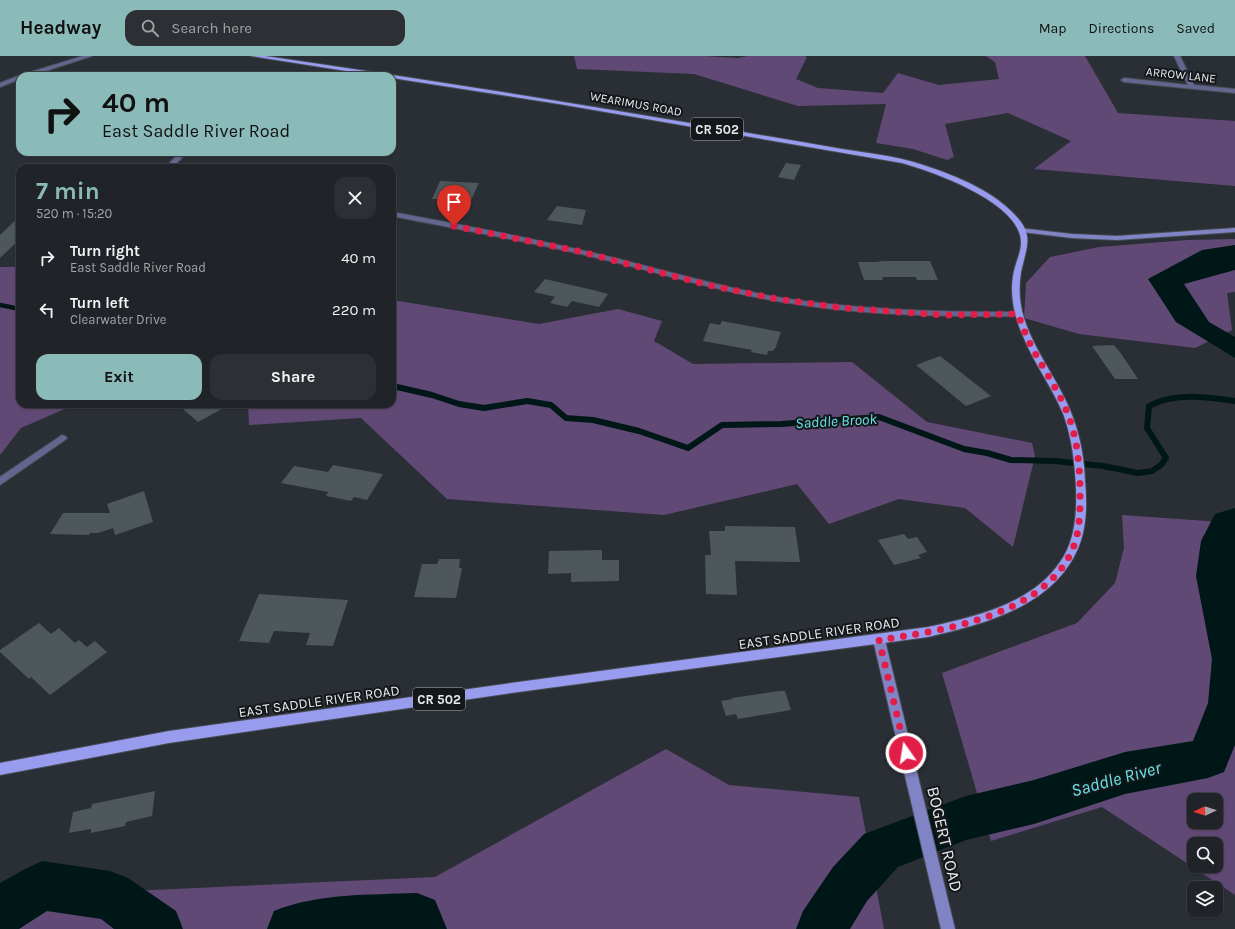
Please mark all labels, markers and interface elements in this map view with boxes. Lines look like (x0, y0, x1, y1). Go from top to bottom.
search box (125, 10, 405, 46)
text: Headway (20, 17, 101, 39)
icon: search (139, 17, 161, 39)
text: Search here (171, 19, 252, 37)
text: Map (1039, 20, 1067, 37)
text: Directions (1089, 20, 1154, 37)
text: Saved (1176, 20, 1215, 37)
street label: ARROW LANE (1145, 64, 1217, 86)
text: 40 m (102, 86, 170, 119)
icon: right (36, 88, 88, 140)
street label: WEARIMUS ROAD (589, 89, 683, 119)
road number: CR 502 (691, 118, 743, 140)
text: East Saddle River Road (102, 120, 290, 142)
text: 7 min (36, 177, 100, 205)
button: close (334, 177, 376, 219)
pin (437, 185, 471, 226)
icon: arrive (443, 191, 465, 213)
text: 520 m · 15:20 (36, 206, 112, 221)
text: Turn right (70, 242, 140, 260)
icon: right (36, 247, 58, 269)
text: 40 m (341, 249, 376, 267)
text: East Saddle River Road (70, 260, 206, 275)
text: Turn left (70, 294, 129, 312)
icon: left (36, 299, 58, 321)
text: 220 m (332, 301, 376, 319)
text: Clearwater Drive (70, 312, 166, 327)
button: Exit (36, 354, 202, 400)
button: Share (210, 354, 376, 400)
water label: Saddle Brook (795, 410, 878, 432)
street label: EAST SADDLE RIVER ROAD (737, 614, 901, 653)
street label: EAST SADDLE RIVER ROAD (237, 682, 401, 721)
road number: CR 502 (413, 688, 465, 710)
position arrow (885, 732, 927, 774)
water label: Saddle River (1069, 756, 1164, 802)
street label: BOGERT ROAD (923, 784, 967, 894)
north arrow (1187, 793, 1223, 829)
map controls (1187, 793, 1223, 917)
button: search (1187, 837, 1223, 873)
button: layers (1187, 881, 1223, 917)

